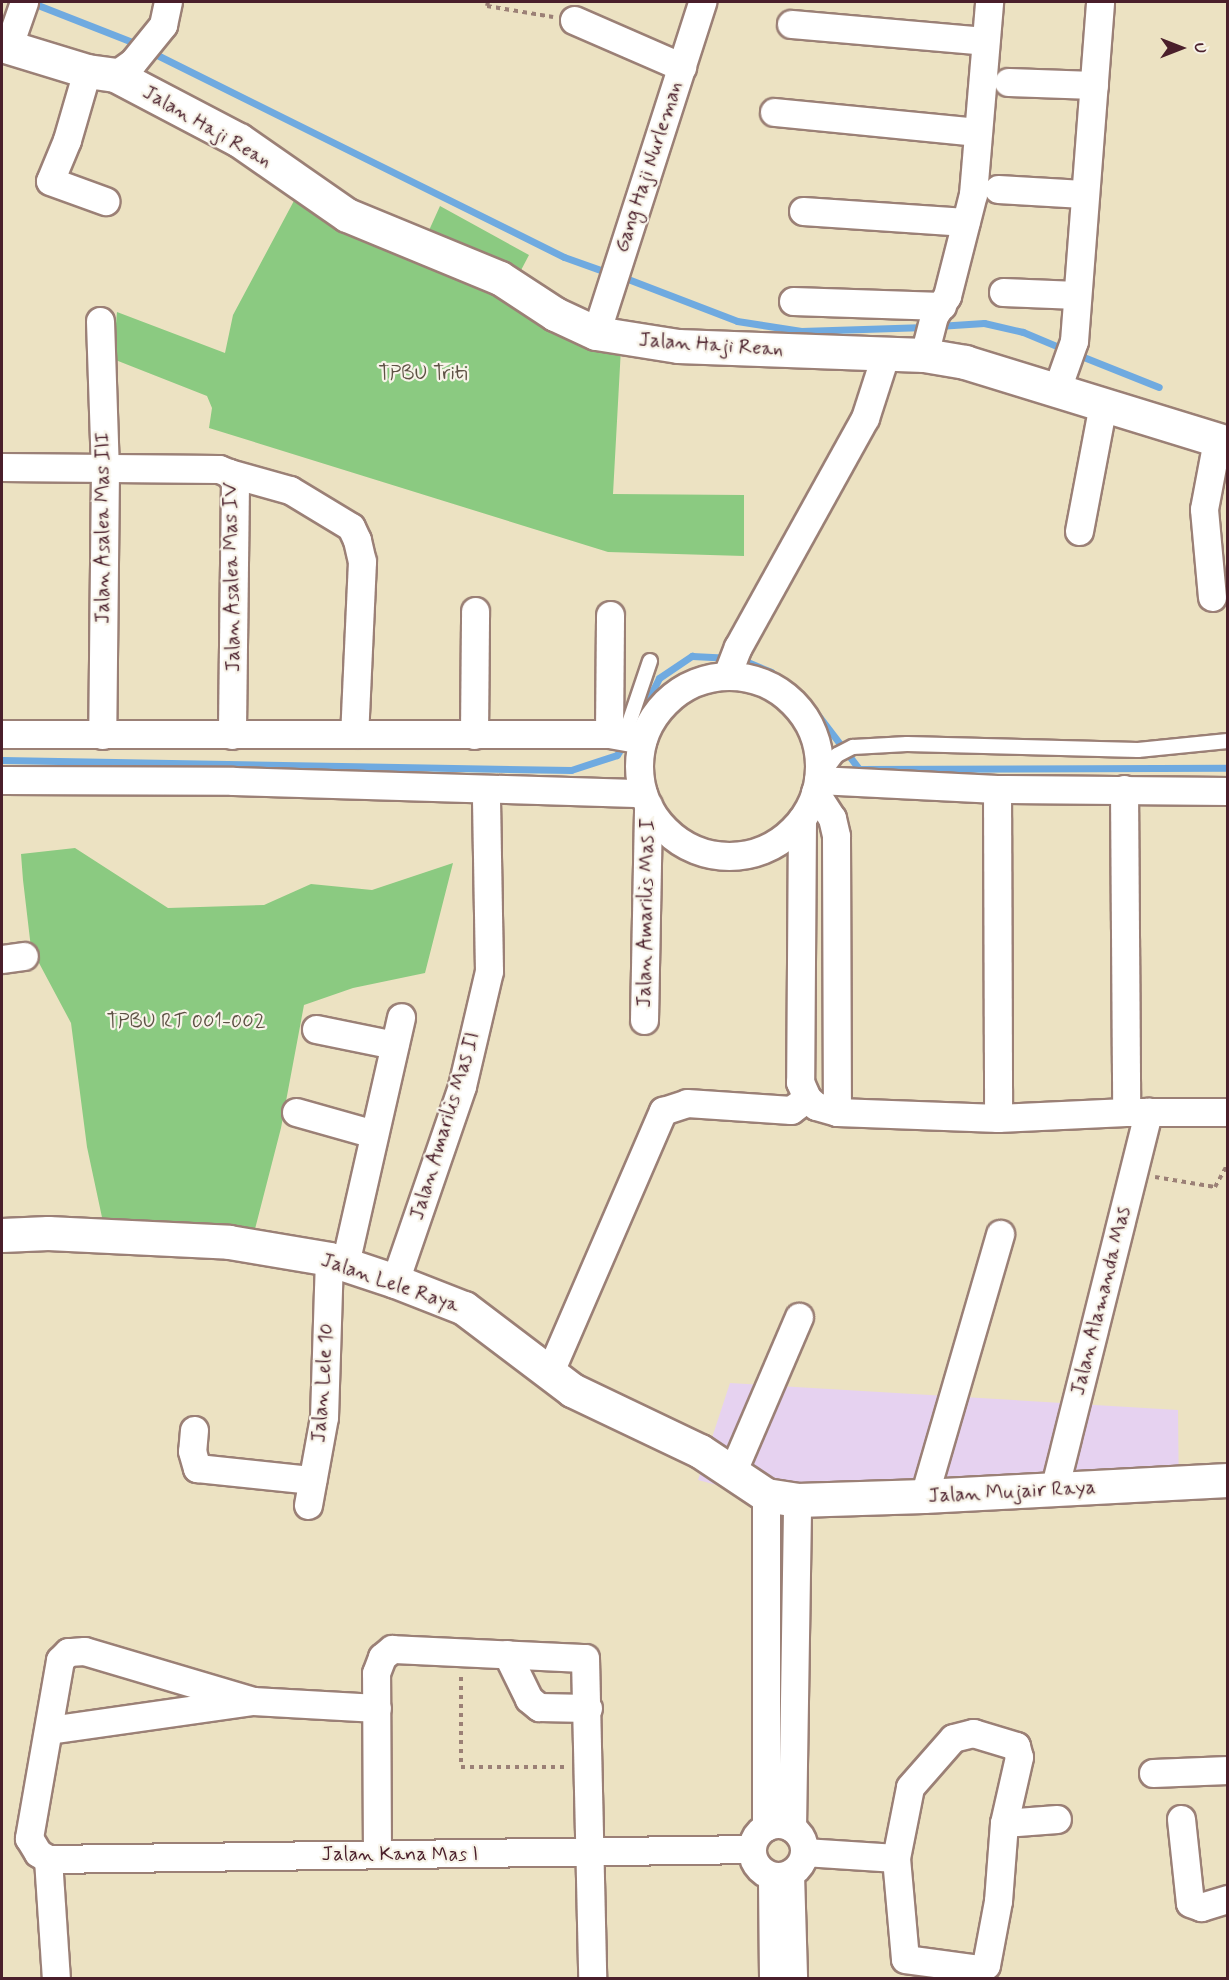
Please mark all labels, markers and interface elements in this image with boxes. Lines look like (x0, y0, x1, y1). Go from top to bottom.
north arrow (1151, 18, 1211, 78)
text: U (1189, 43, 1210, 53)
street label: Gang Haji Nurleman (611, 80, 687, 254)
street label: Jalan Haji Rean (140, 81, 274, 173)
street label: Jalan Haji Rean (640, 328, 782, 362)
park label: TPBU Triti (378, 361, 468, 385)
street label: Jalan Asalea Mas III (91, 433, 115, 623)
street label: Jalan Asalea Mas IV (218, 484, 246, 670)
street label: Jalan Amarilis Mas I (632, 819, 660, 1007)
park label: TPBU RT 001-002 (106, 1009, 266, 1033)
street label: Jalan Amarilis Mas II (404, 1027, 486, 1225)
street label: Jalan Alamanda Mas (1066, 1205, 1136, 1397)
street label: Jalan Lele Raya (319, 1249, 461, 1317)
street label: Jalan Lele 10 (307, 1322, 339, 1444)
street label: Jalan Mujair Raya (930, 1476, 1094, 1508)
street label: Jalan Kana Mas I (320, 1842, 480, 1866)

